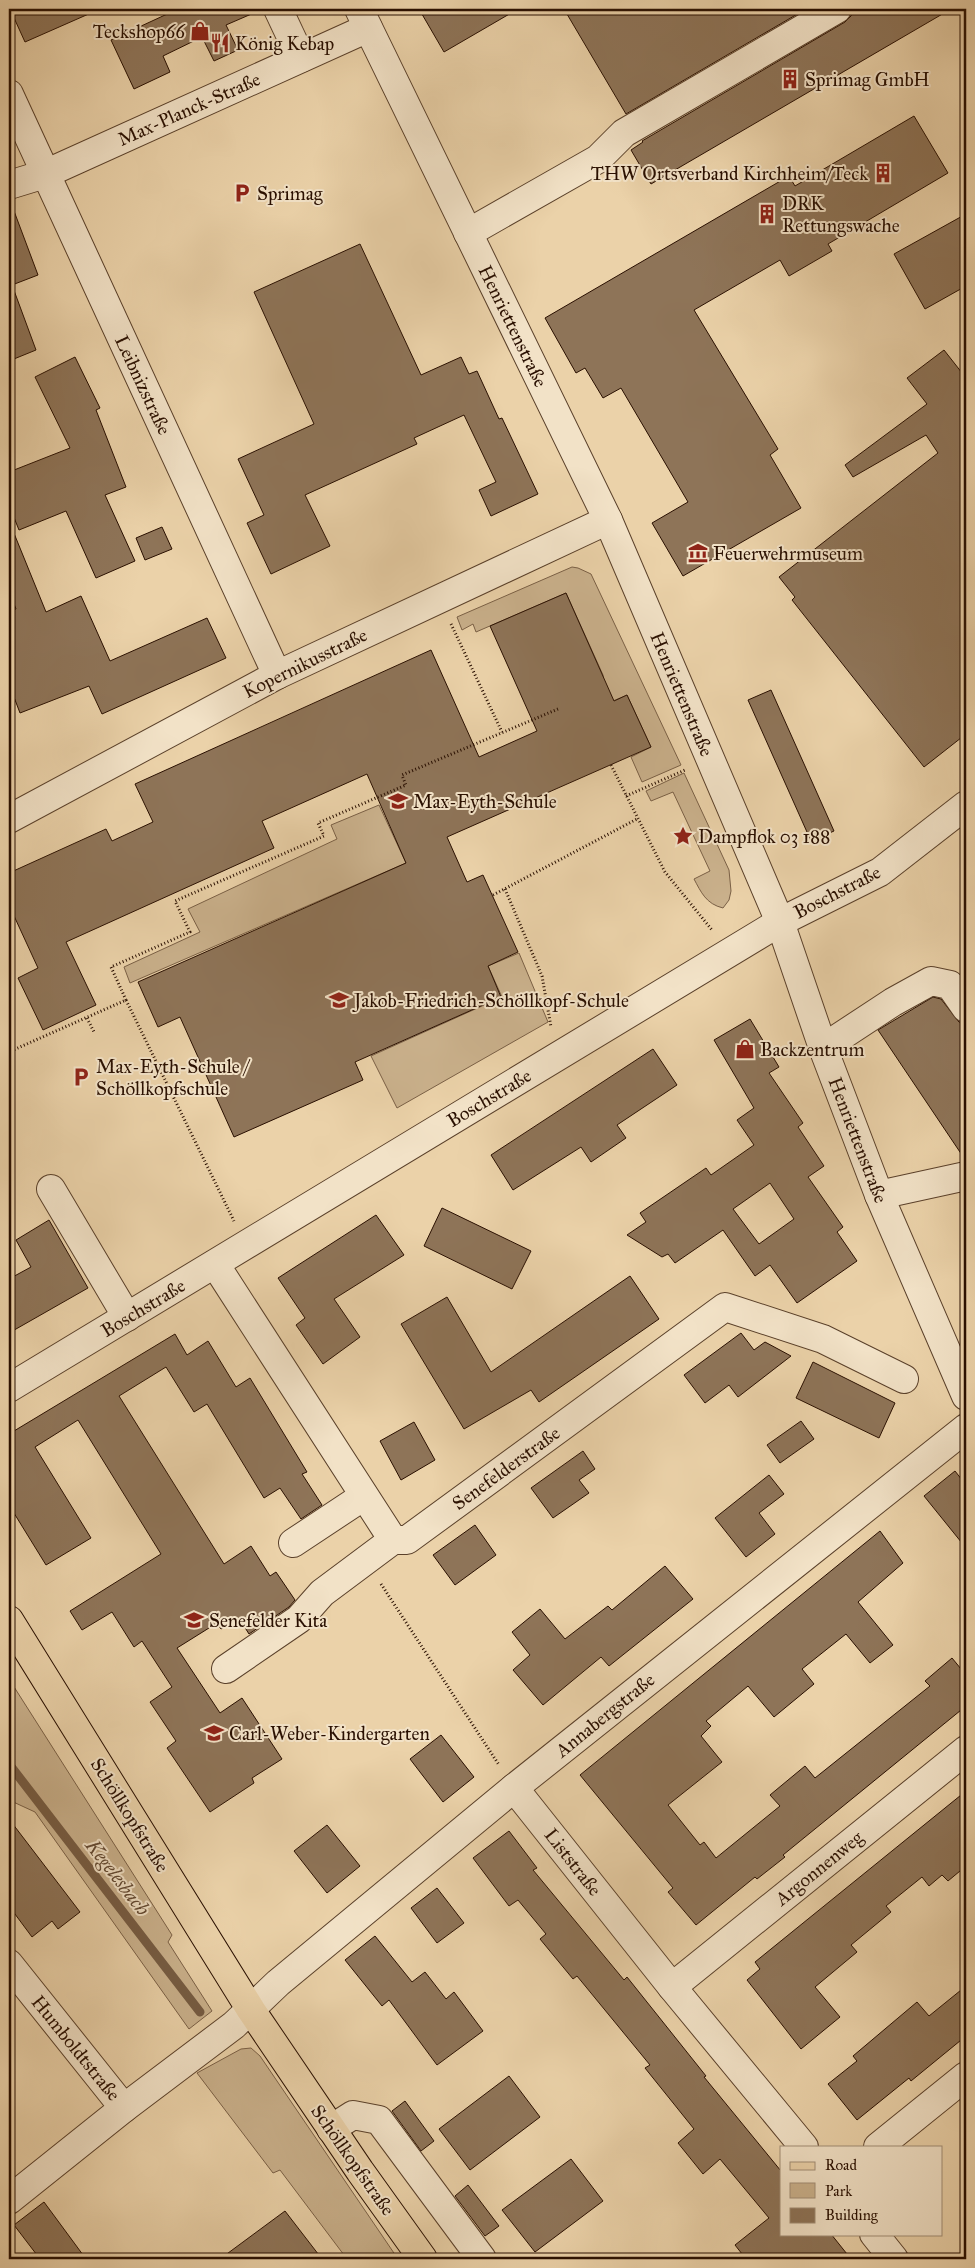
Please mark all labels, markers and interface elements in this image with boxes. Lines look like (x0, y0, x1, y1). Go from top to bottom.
place label: Teckshop66 (93, 20, 186, 43)
shop icon: Teckshop66 (189, 20, 211, 42)
restaurant icon: König Kebap (209, 32, 231, 54)
place label: König Kebap (235, 32, 334, 56)
street label: Max-Planck-Straße (114, 67, 264, 151)
building icon: Sprimag GmbH (779, 68, 801, 90)
place label: Sprimag GmbH (805, 68, 930, 92)
place label: THW Ortsverband Kirchheim/Teck (591, 162, 868, 185)
building icon: THW Ortsverband Kirchheim/Teck (872, 162, 894, 184)
parking icon: Sprimag (231, 182, 253, 204)
place label: Sprimag (257, 182, 323, 206)
place label: DRK Rettungswache (782, 192, 900, 238)
building icon: DRK Rettungswache (756, 203, 778, 225)
street label: Henriettenstraße (474, 261, 552, 391)
street label: Leibnizstraße (110, 332, 176, 438)
museum icon: Feuerwehrmuseum (687, 542, 709, 564)
place label: Feuerwehrmuseum (713, 542, 863, 565)
street label: Kopernikusstraße (239, 623, 371, 703)
street label: Henriettenstraße (645, 628, 719, 760)
school or university icon: Max-Eyth-Schule (387, 790, 409, 812)
place label: Max-Eyth-Schule (413, 790, 557, 813)
place icon: Dampflok 03 188 (672, 825, 694, 847)
place label: Dampflok 03 188 (698, 825, 830, 848)
street label: Boschstraße (790, 860, 884, 924)
school or university icon: Jakob-Friedrich-Schöllkopf-Schule (328, 989, 350, 1011)
place label: Jakob-Friedrich-Schöllkopf-Schule (352, 989, 629, 1013)
shop icon: Backzentrum (734, 1038, 756, 1060)
place label: Backzentrum (760, 1038, 864, 1061)
place label: Max-Eyth-Schule / Schöllkopfschule (96, 1055, 251, 1100)
street label: Boschstraße (443, 1064, 535, 1132)
parking icon: Max-Eyth-Schule / Schöllkopfschule (70, 1066, 92, 1088)
street label: Henriettenstraße (823, 1074, 893, 1206)
street label: Boschstraße (97, 1274, 189, 1342)
street label: Senefelderstraße (448, 1421, 564, 1515)
school or university icon: Senefelder Kita (183, 1609, 205, 1631)
place label: Senefelder Kita (209, 1609, 328, 1632)
street label: Annabergstraße (550, 1668, 660, 1763)
school or university icon: Carl-Weber-Kindergarten (203, 1722, 225, 1744)
place label: Carl-Weber-Kindergarten (229, 1722, 430, 1746)
street label: Schöllkopfstraße (86, 1754, 174, 1876)
street label: Liststraße (539, 1824, 607, 1900)
street label: Argonnenweg (770, 1826, 868, 1912)
water label: Kegelesbach (80, 1833, 155, 1920)
street label: Humboldtstraße (26, 1991, 126, 2105)
street label: Schöllkopfstraße (306, 2100, 400, 2220)
legend (780, 2146, 942, 2236)
text: Road (825, 2156, 857, 2174)
text: Park (825, 2182, 852, 2200)
text: Building (825, 2206, 879, 2224)

